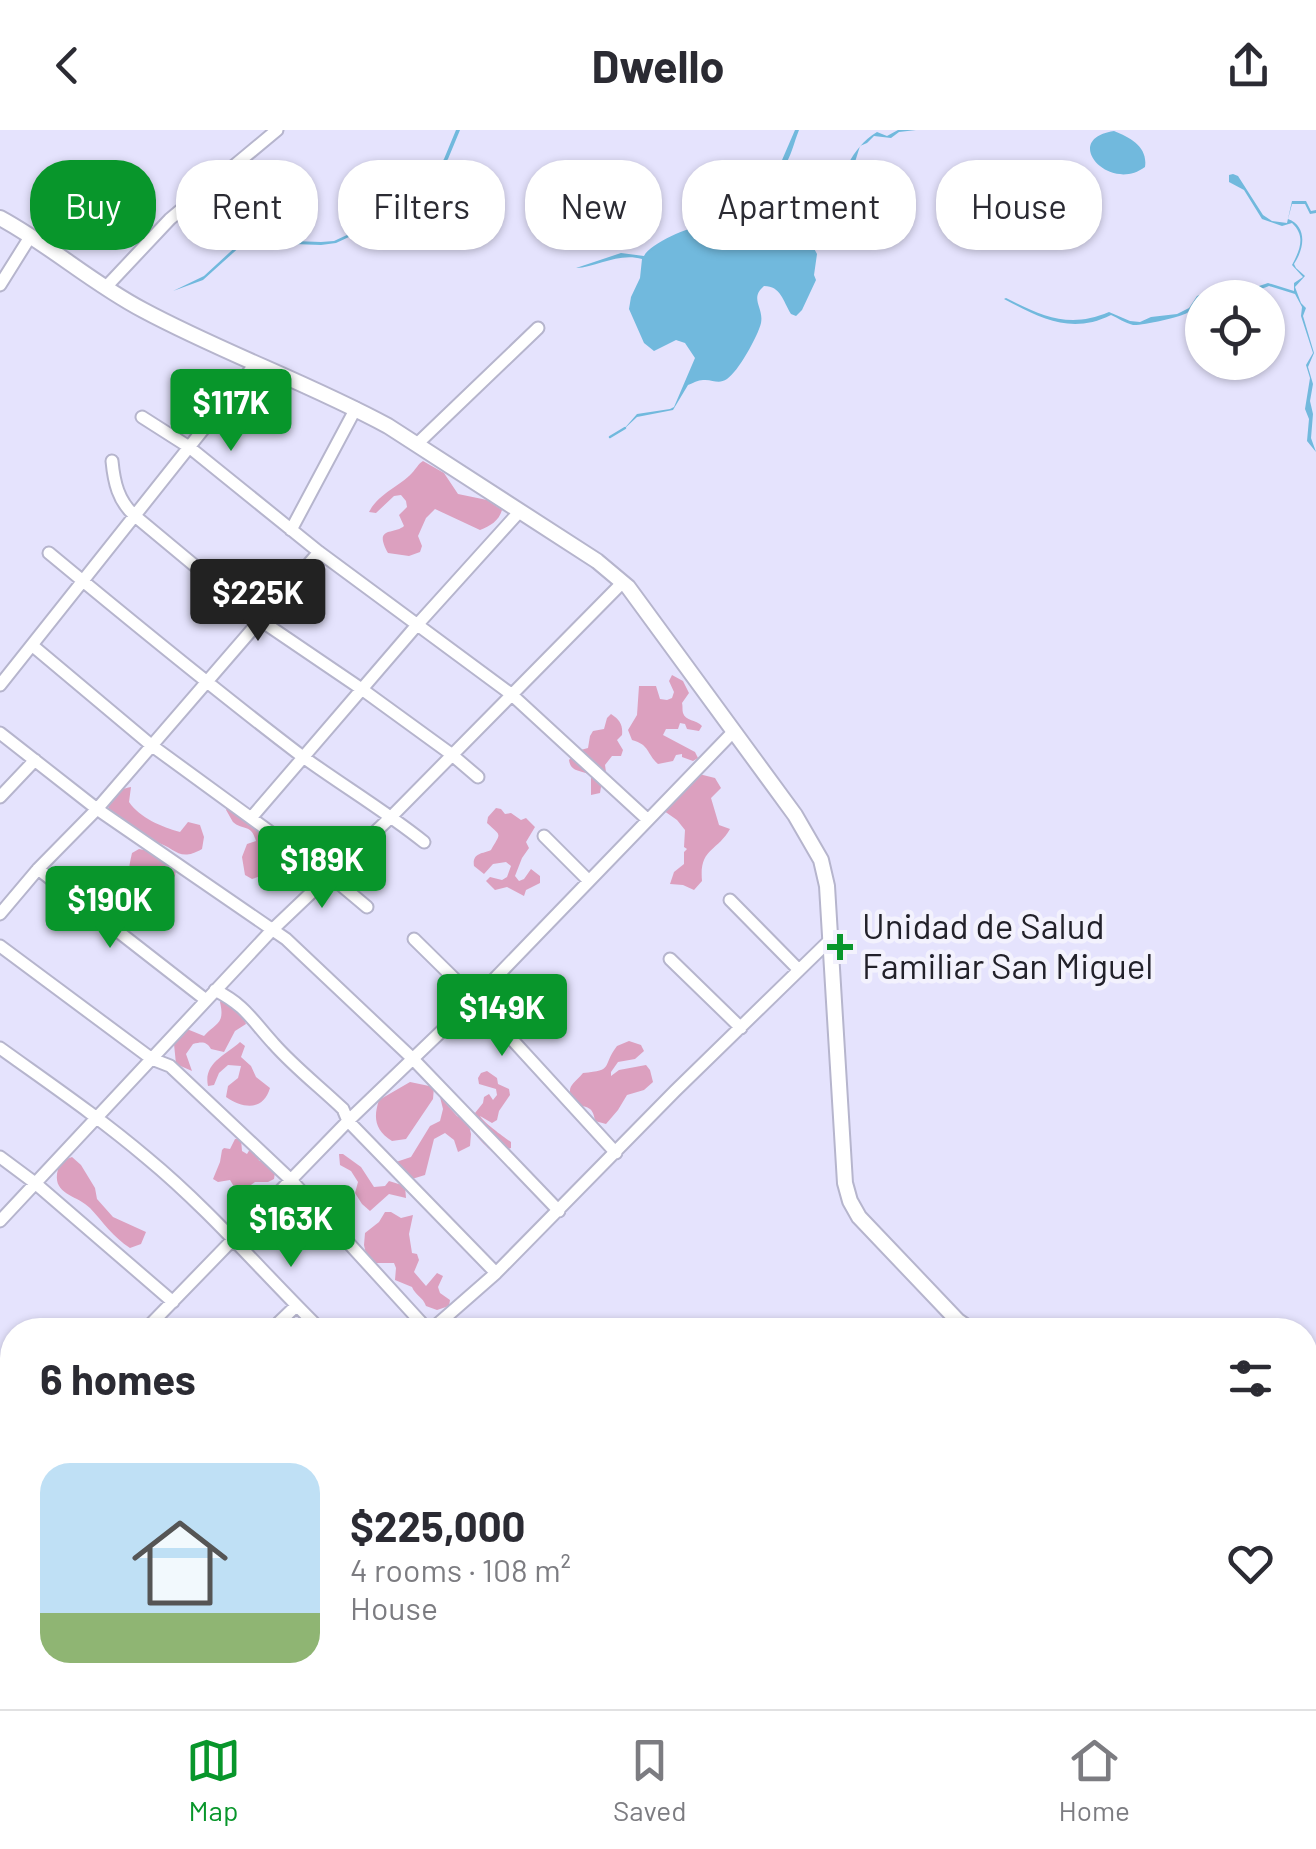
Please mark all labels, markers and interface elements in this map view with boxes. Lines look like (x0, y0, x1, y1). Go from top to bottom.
icon: back (40, 38, 95, 93)
text: Dwello (591, 38, 725, 92)
icon: share (1221, 38, 1276, 93)
chip: Buy (30, 160, 156, 250)
chip: Rent (176, 160, 318, 250)
chip: Filters (338, 160, 505, 250)
chip: New (525, 160, 662, 250)
chip: Apartment (682, 160, 916, 250)
chip: House (936, 160, 1102, 250)
map controls (1185, 280, 1285, 380)
button: locate (1185, 280, 1285, 380)
pin: $117K (161, 369, 301, 454)
text: $117K (192, 382, 270, 420)
pin: $225K (188, 559, 328, 644)
text: $225K (212, 572, 304, 610)
pin: $189K (252, 826, 392, 911)
text: $189K (280, 839, 364, 877)
pin: $190K (40, 866, 180, 951)
text: $190K (68, 879, 152, 917)
place label: Unidad de Salud Familiar San Miguel (862, 904, 1153, 986)
marker: Unidad de Salud Familiar San Miguel (827, 934, 853, 960)
pin: $149K (432, 974, 572, 1059)
text: $149K (459, 987, 545, 1025)
pin: $163K (221, 1185, 361, 1270)
text: $163K (249, 1198, 333, 1236)
icon: filters (1223, 1351, 1278, 1406)
text: 6 homes (40, 1353, 196, 1403)
text: $225,000 (350, 1500, 526, 1550)
icon: home (120, 1503, 240, 1623)
icon: heart (1223, 1536, 1278, 1591)
text: 4 rooms · 108 m² (350, 1550, 571, 1588)
text: House (350, 1588, 438, 1626)
tab: Map (186, 1733, 241, 1827)
tab: Saved (613, 1733, 687, 1827)
tab: Home (1059, 1733, 1130, 1827)

